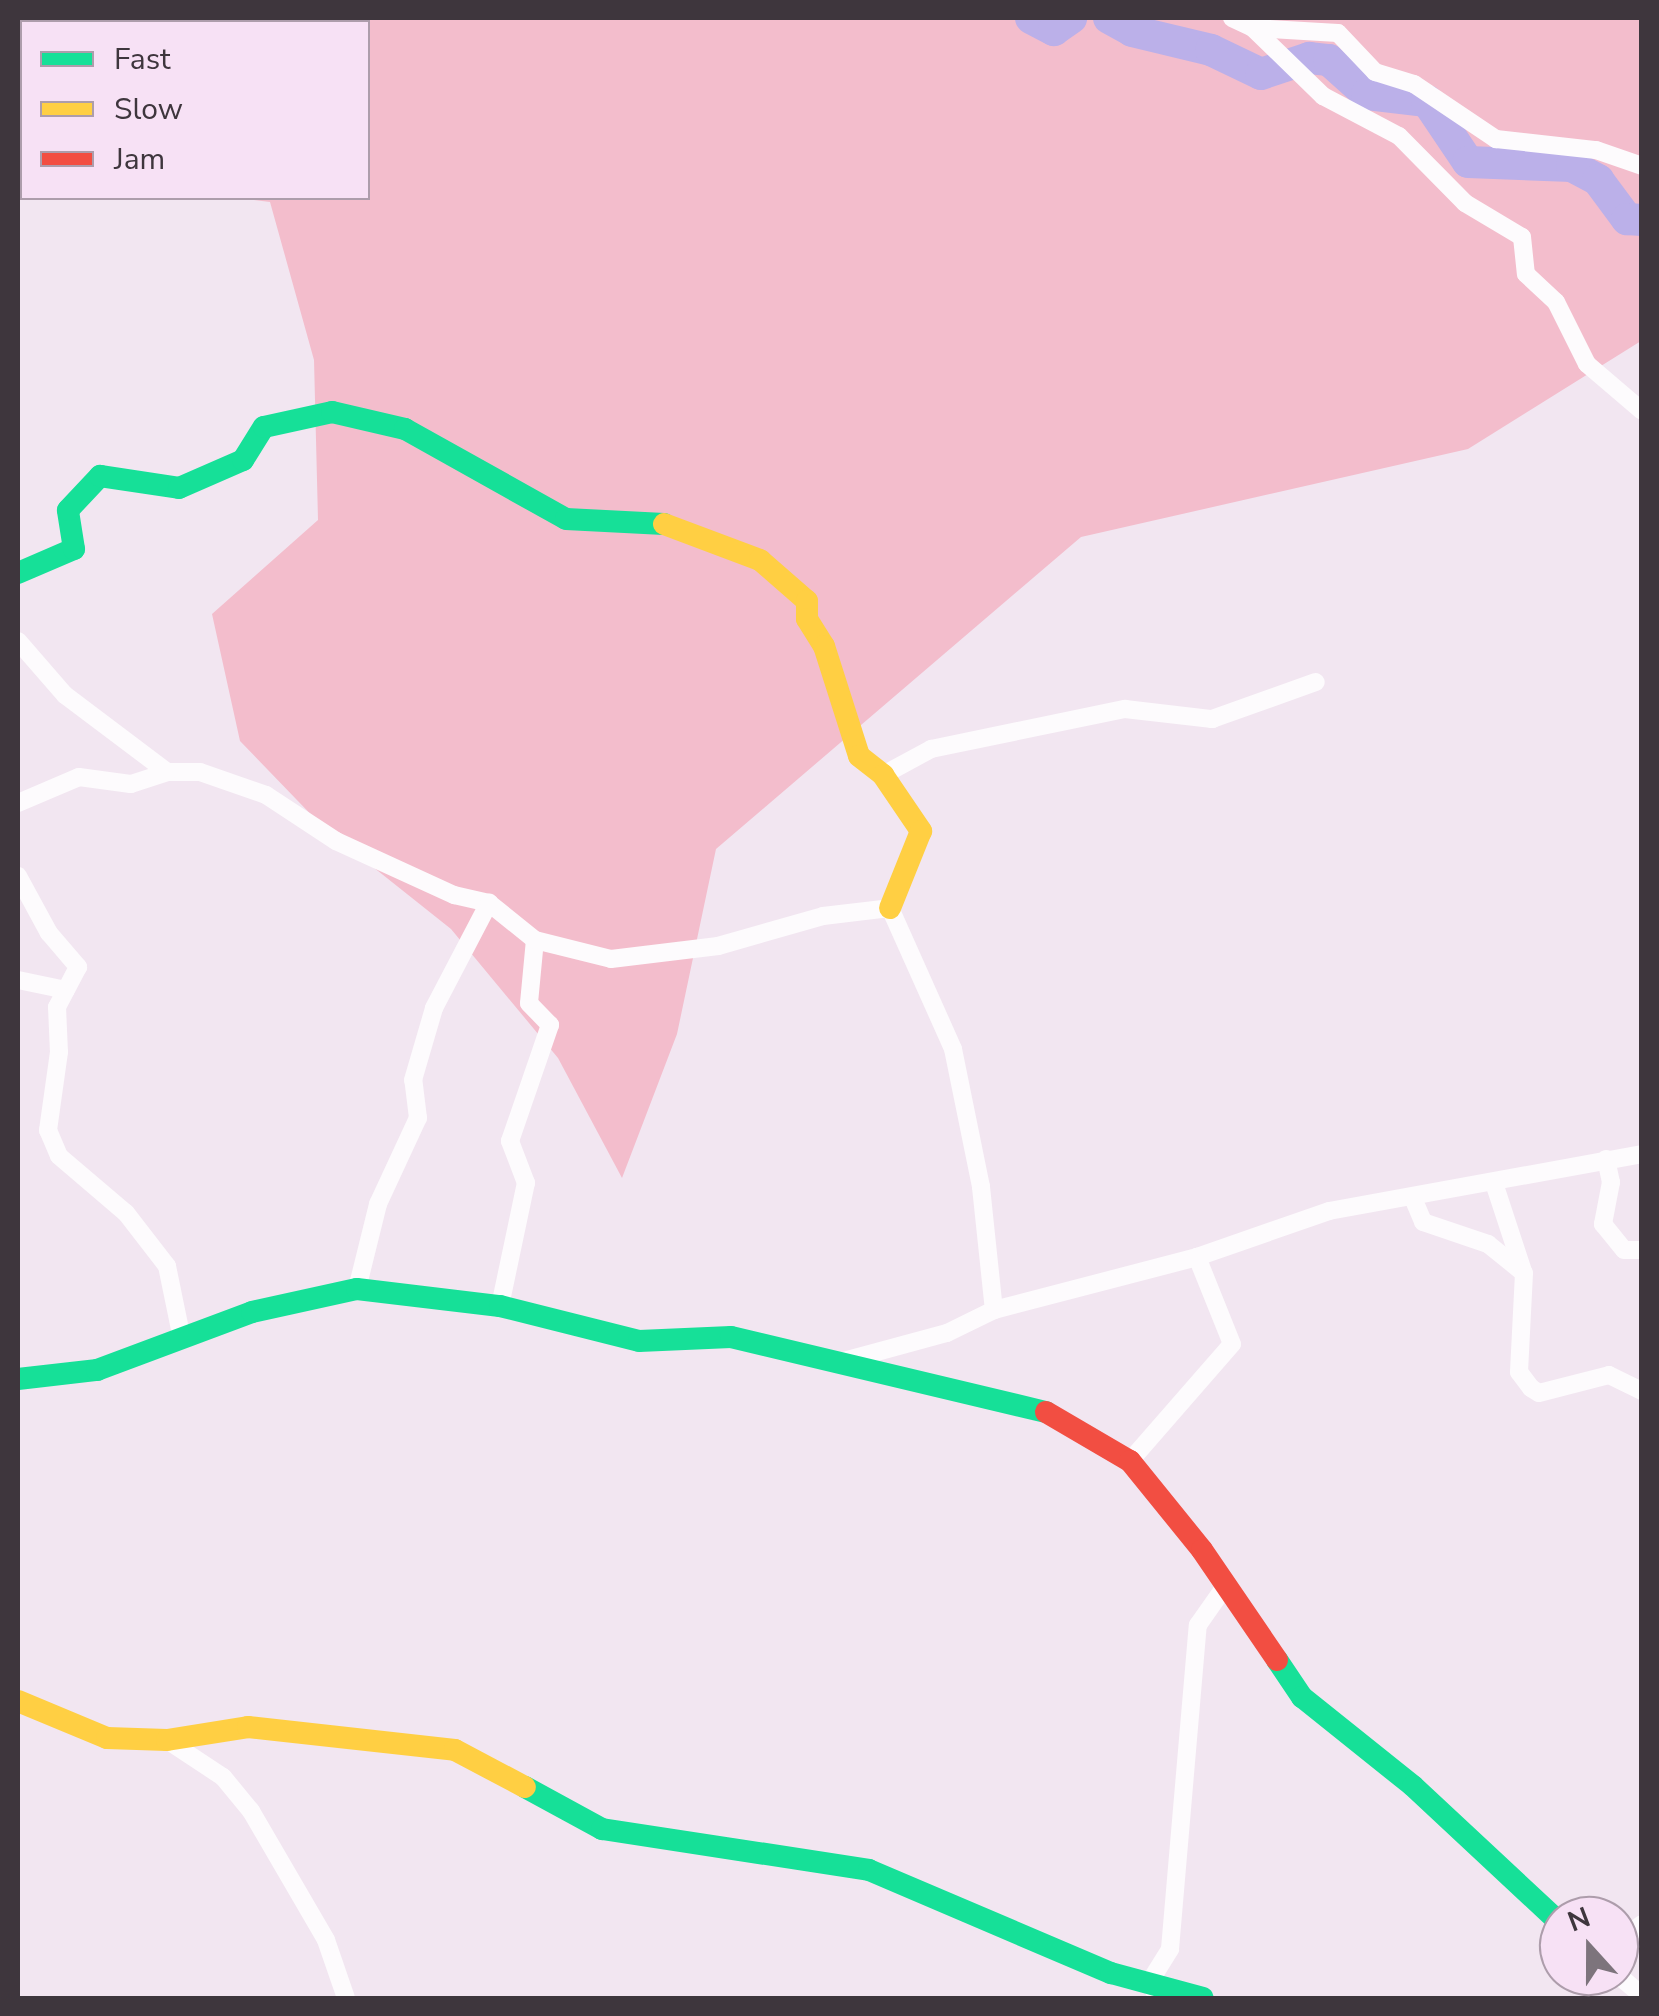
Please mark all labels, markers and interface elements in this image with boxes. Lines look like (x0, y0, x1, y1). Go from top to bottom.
legend (20, 20, 370, 200)
text: Fast (114, 39, 171, 80)
text: Slow (114, 89, 183, 130)
text: Jam (114, 139, 165, 180)
north arrow (1539, 1896, 1639, 1996)
text: N (1562, 1898, 1596, 1941)

